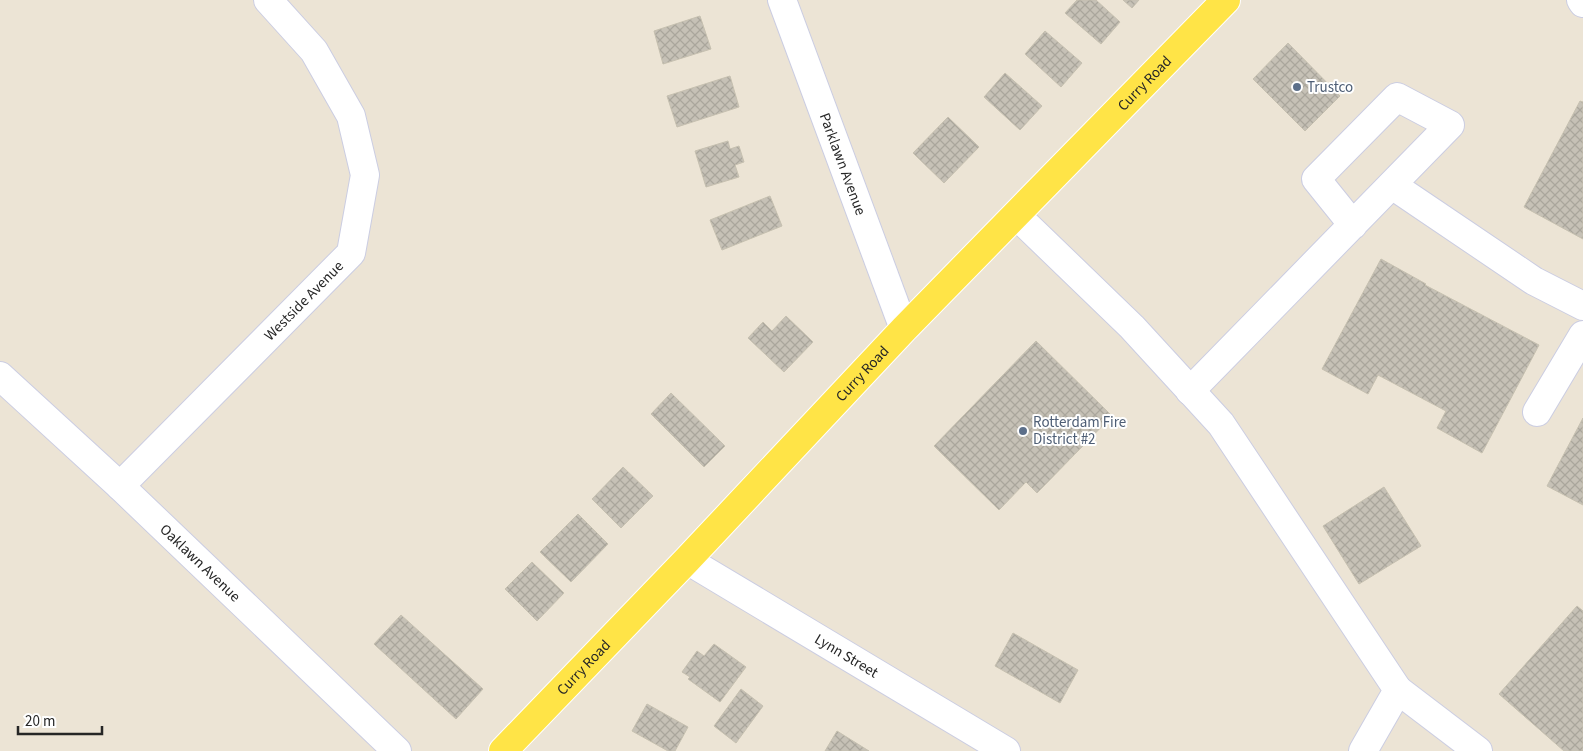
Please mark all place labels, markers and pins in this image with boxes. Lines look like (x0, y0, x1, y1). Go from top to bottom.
place label: Trustco (1307, 77, 1353, 98)
marker: Trustco (1291, 81, 1303, 93)
place label: Rotterdam Fire District #2 (1033, 412, 1126, 450)
marker: Rotterdam Fire District #2 (1017, 425, 1029, 437)

